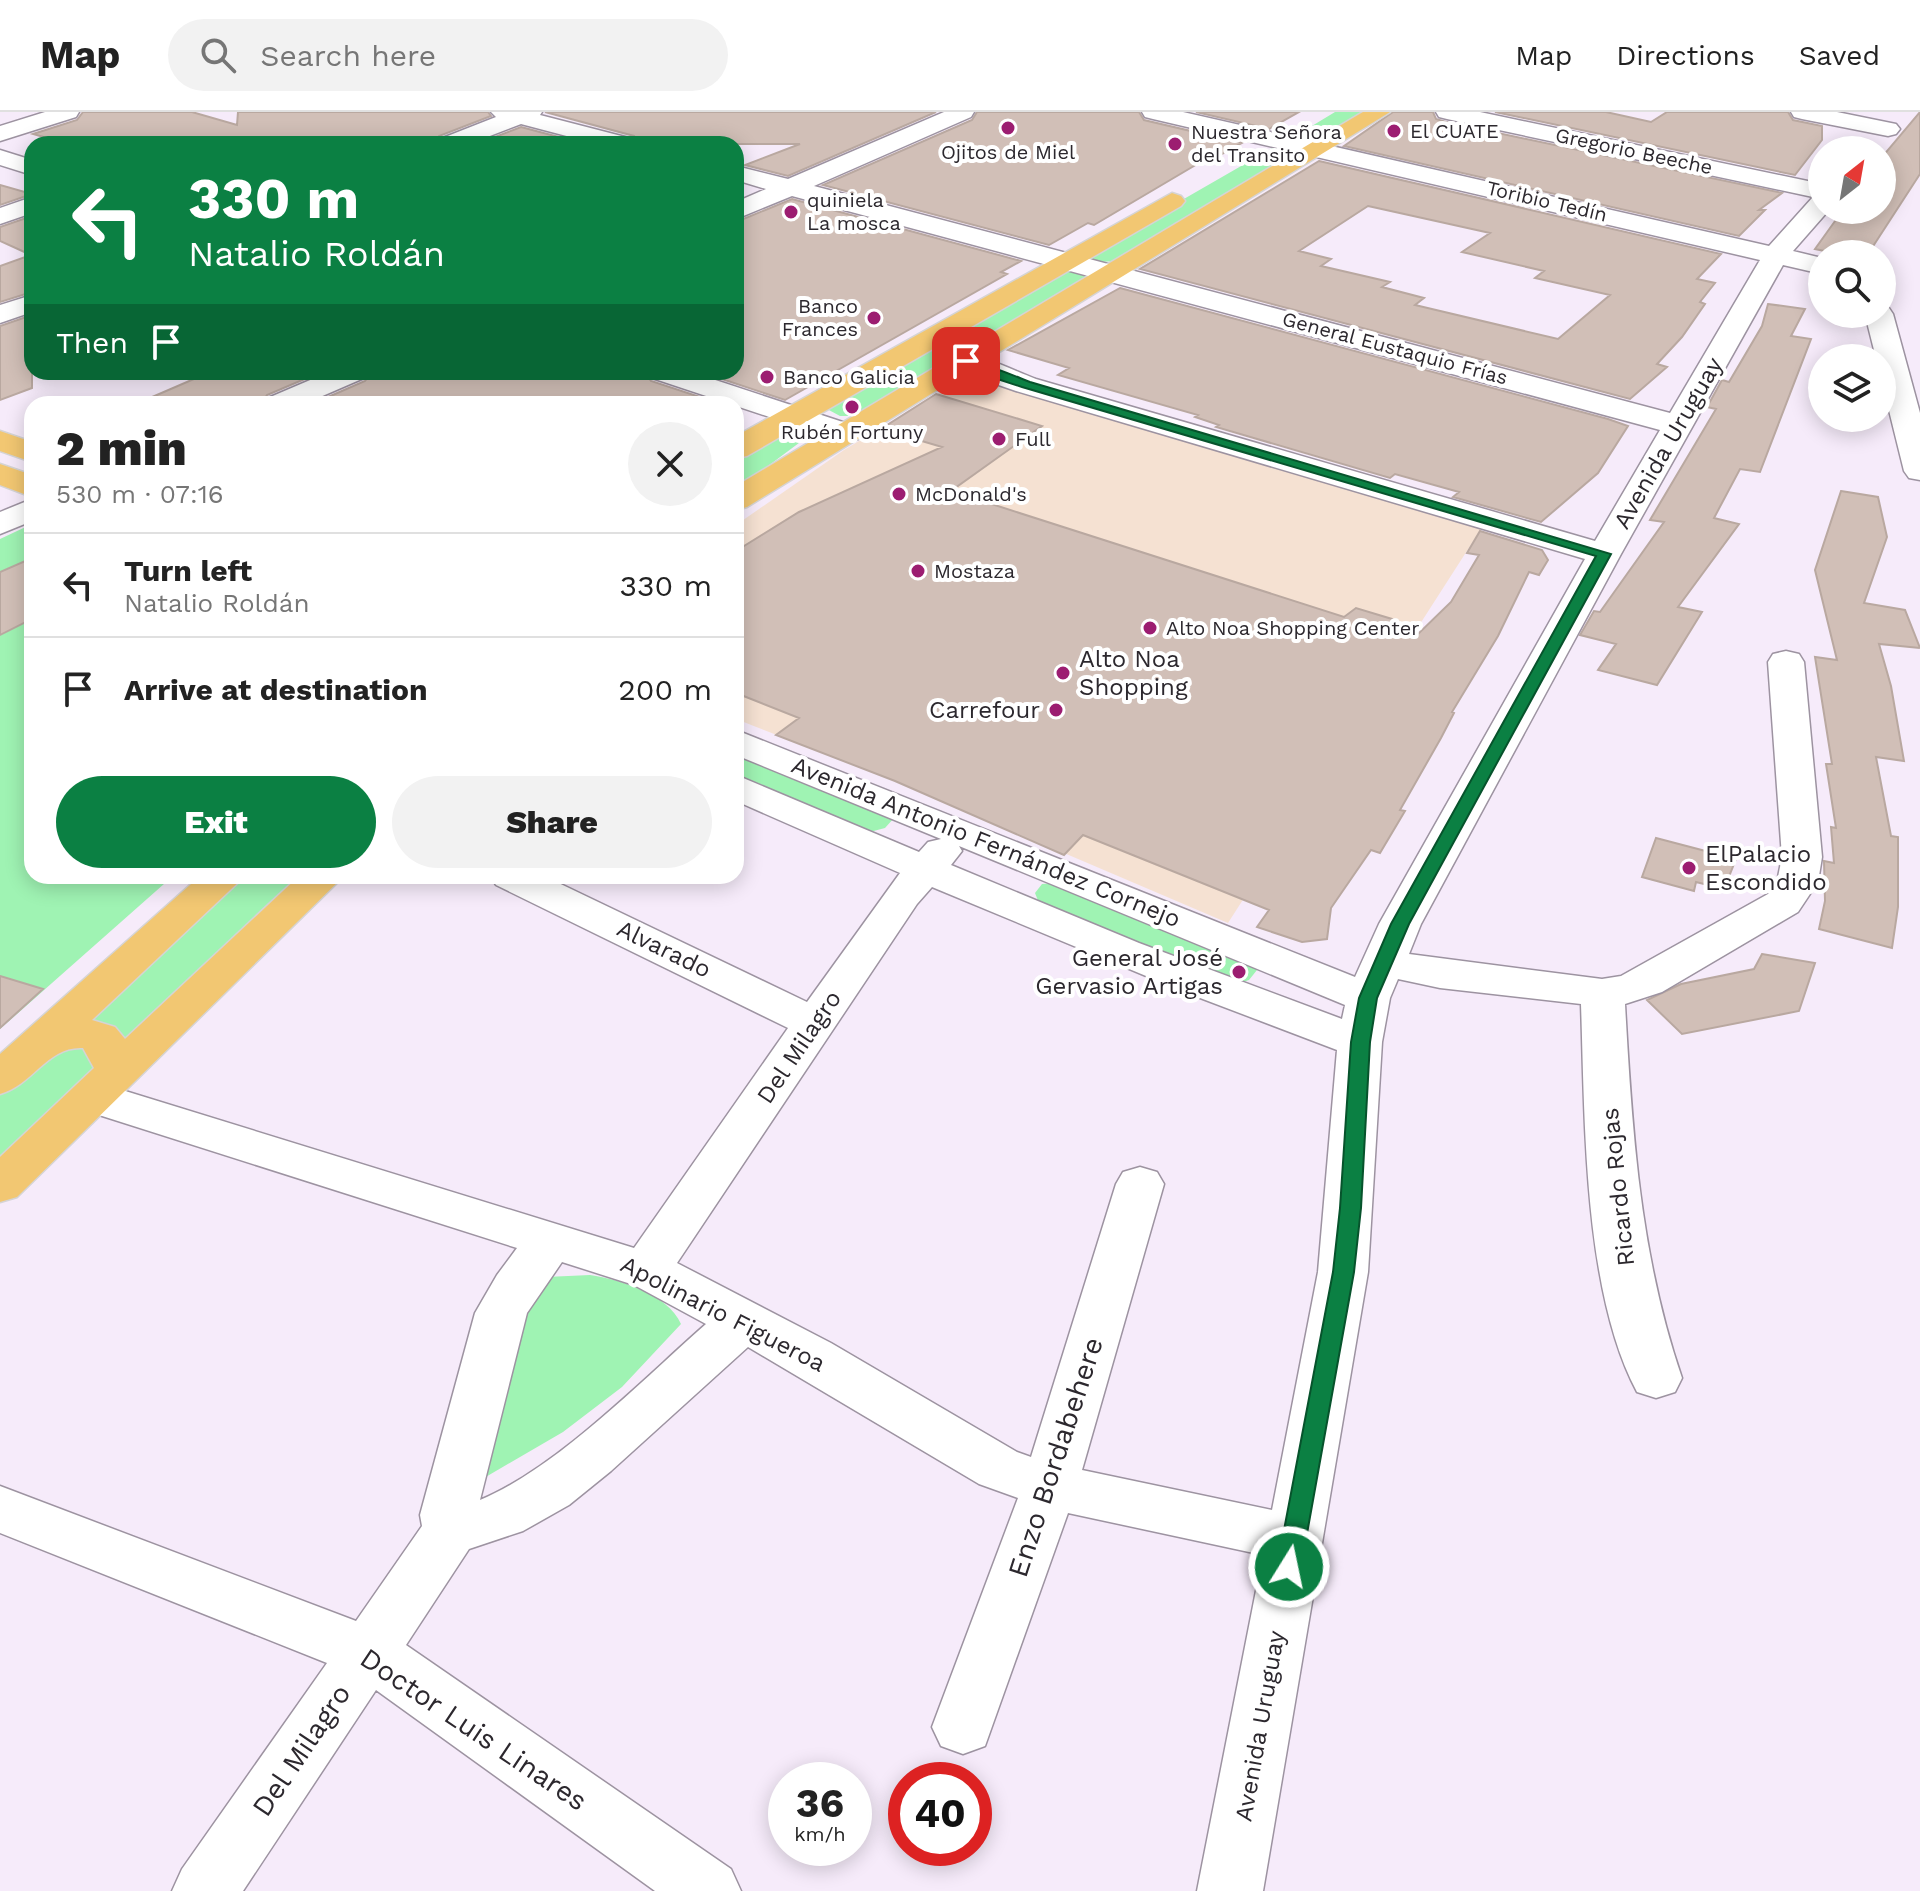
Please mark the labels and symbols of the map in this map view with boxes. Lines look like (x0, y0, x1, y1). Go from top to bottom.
marker: Ojitos de Miel (999, 119, 1017, 137)
place label: El CUATE (1410, 119, 1499, 143)
place label: Nuestra Señora del Transito (1191, 120, 1342, 167)
marker: El CUATE (1385, 122, 1403, 140)
street label: Gregorio Beeche (1553, 123, 1715, 179)
marker: Nuestra Señora del Transito (1166, 135, 1184, 153)
north arrow (1808, 136, 1896, 224)
place label: Ojitos de Miel (941, 140, 1075, 164)
street label: Toribio Tedín (1484, 175, 1610, 227)
place label: quiniela La mosca (807, 188, 901, 235)
marker: quiniela La mosca (782, 203, 800, 221)
place label: Banco Frances (782, 294, 858, 341)
street label: General Eustaquio Frías (1280, 306, 1510, 390)
marker: Banco Frances (865, 309, 883, 327)
pin (932, 327, 1000, 395)
street label: Avenida Uruguay (1608, 352, 1729, 534)
place label: Banco Galicia (783, 365, 915, 389)
marker: Banco Galicia (758, 368, 776, 386)
marker: Rubén Fortuny (843, 398, 861, 416)
place label: Rubén Fortuny (781, 420, 924, 444)
place label: Full (1015, 427, 1051, 451)
marker: Full (990, 430, 1008, 448)
place label: McDonald's (915, 482, 1027, 506)
marker: McDonald's (890, 485, 908, 503)
place label: Mostaza (934, 559, 1015, 583)
marker: Mostaza (909, 562, 927, 580)
place label: Alto Noa Shopping Center (1166, 616, 1419, 640)
marker: Alto Noa Shopping Center (1141, 619, 1159, 637)
place label: Alto Noa Shopping (1079, 645, 1188, 701)
marker: Alto Noa Shopping (1054, 664, 1072, 682)
place label: Carrefour (929, 696, 1040, 724)
marker: Carrefour (1047, 701, 1065, 719)
street label: Avenida Antonio Fernández Cornejo (787, 751, 1185, 933)
place label: ElPalacio Escondido (1705, 840, 1827, 896)
marker: ElPalacio Escondido (1680, 859, 1698, 877)
street label: Alvarado (612, 914, 716, 984)
place label: General José Gervasio Artigas (1035, 944, 1223, 1000)
marker: General José Gervasio Artigas (1230, 963, 1248, 981)
street label: Del Milagro (751, 985, 847, 1109)
street label: Ricardo Rojas (1596, 1107, 1640, 1267)
street label: Apolinario Figueroa (616, 1250, 830, 1378)
street label: Enzo Bordabehere (1001, 1333, 1110, 1581)
position arrow (1247, 1525, 1331, 1609)
street label: Avenida Uruguay (1229, 1628, 1291, 1824)
street label: Doctor Luis Linares (354, 1641, 593, 1818)
street label: Del Milagro (245, 1678, 358, 1822)
speed limit sign: 40 (888, 1762, 992, 1866)

